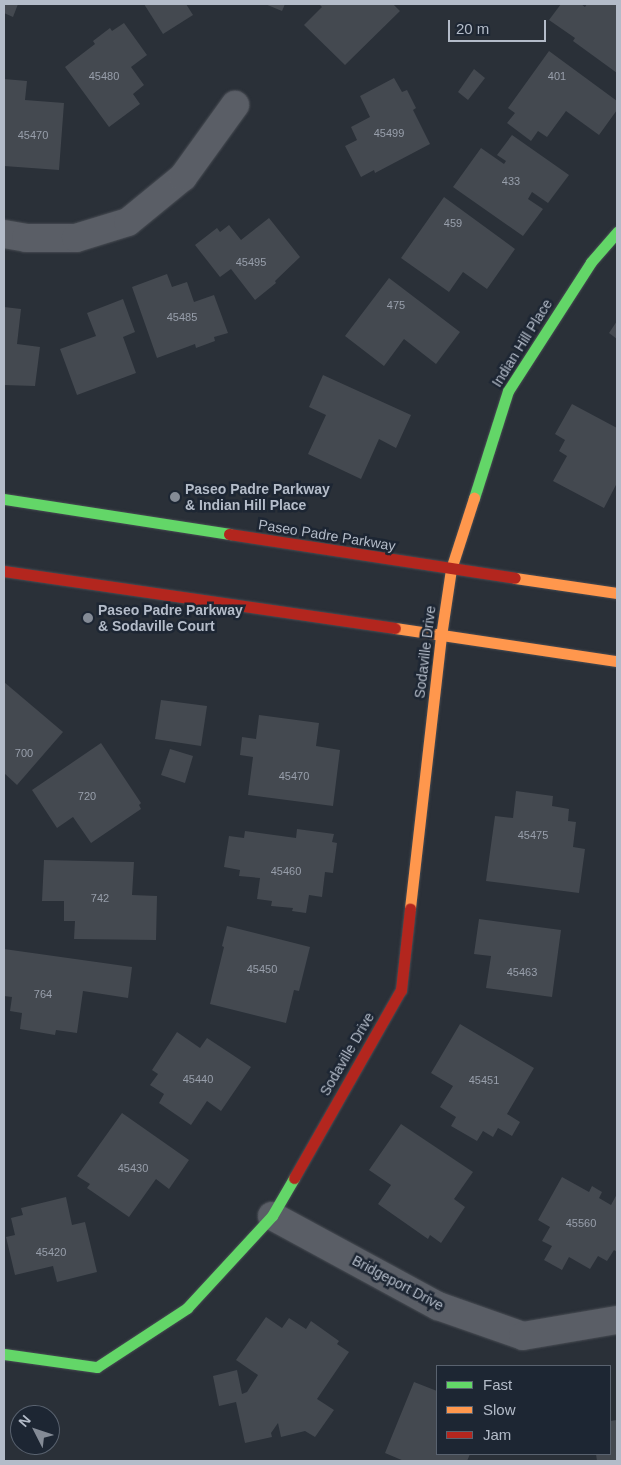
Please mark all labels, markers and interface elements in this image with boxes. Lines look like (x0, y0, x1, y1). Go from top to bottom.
scale bar (451, 10, 548, 42)
text: 20 m (456, 20, 489, 37)
house number: 45480 (89, 69, 119, 83)
house number: 401 (548, 69, 566, 83)
house number: 45499 (374, 126, 404, 140)
house number: 45470 (18, 128, 48, 142)
house number: 433 (502, 174, 520, 188)
house number: 459 (444, 216, 462, 230)
house number: 45495 (236, 255, 266, 269)
street label: Indian Hill Place (488, 296, 556, 390)
house number: 475 (387, 298, 405, 312)
house number: 45485 (167, 310, 197, 324)
place label: Paseo Padre Parkway & Indian Hill Place (185, 481, 330, 514)
marker: Paseo Padre Parkway & Indian Hill Place (169, 491, 181, 503)
street label: Paseo Padre Parkway (257, 516, 397, 554)
place label: Paseo Padre Parkway & Sodaville Court (98, 602, 243, 634)
street label: Sodaville Drive (411, 605, 439, 699)
marker: Paseo Padre Parkway & Sodaville Court (82, 612, 94, 624)
house number: 700 (15, 746, 33, 760)
house number: 45470 (279, 769, 309, 783)
house number: 720 (78, 789, 96, 803)
house number: 45475 (518, 828, 548, 842)
house number: 45460 (271, 864, 301, 878)
house number: 742 (91, 891, 109, 905)
house number: 45450 (247, 962, 277, 976)
house number: 45463 (507, 965, 537, 979)
house number: 764 (34, 987, 52, 1001)
street label: Sodaville Drive (316, 1009, 378, 1099)
house number: 45440 (183, 1072, 213, 1086)
house number: 45451 (469, 1073, 499, 1087)
house number: 45430 (118, 1161, 148, 1175)
house number: 45560 (566, 1216, 596, 1230)
house number: 45420 (36, 1245, 66, 1259)
street label: Bridgeport Drive (349, 1252, 447, 1314)
legend (436, 1365, 611, 1455)
text: Fast (483, 1376, 512, 1393)
text: Slow (483, 1401, 516, 1418)
north arrow (10, 1405, 60, 1455)
text: N (15, 1412, 34, 1430)
text: Jam (483, 1426, 511, 1443)

